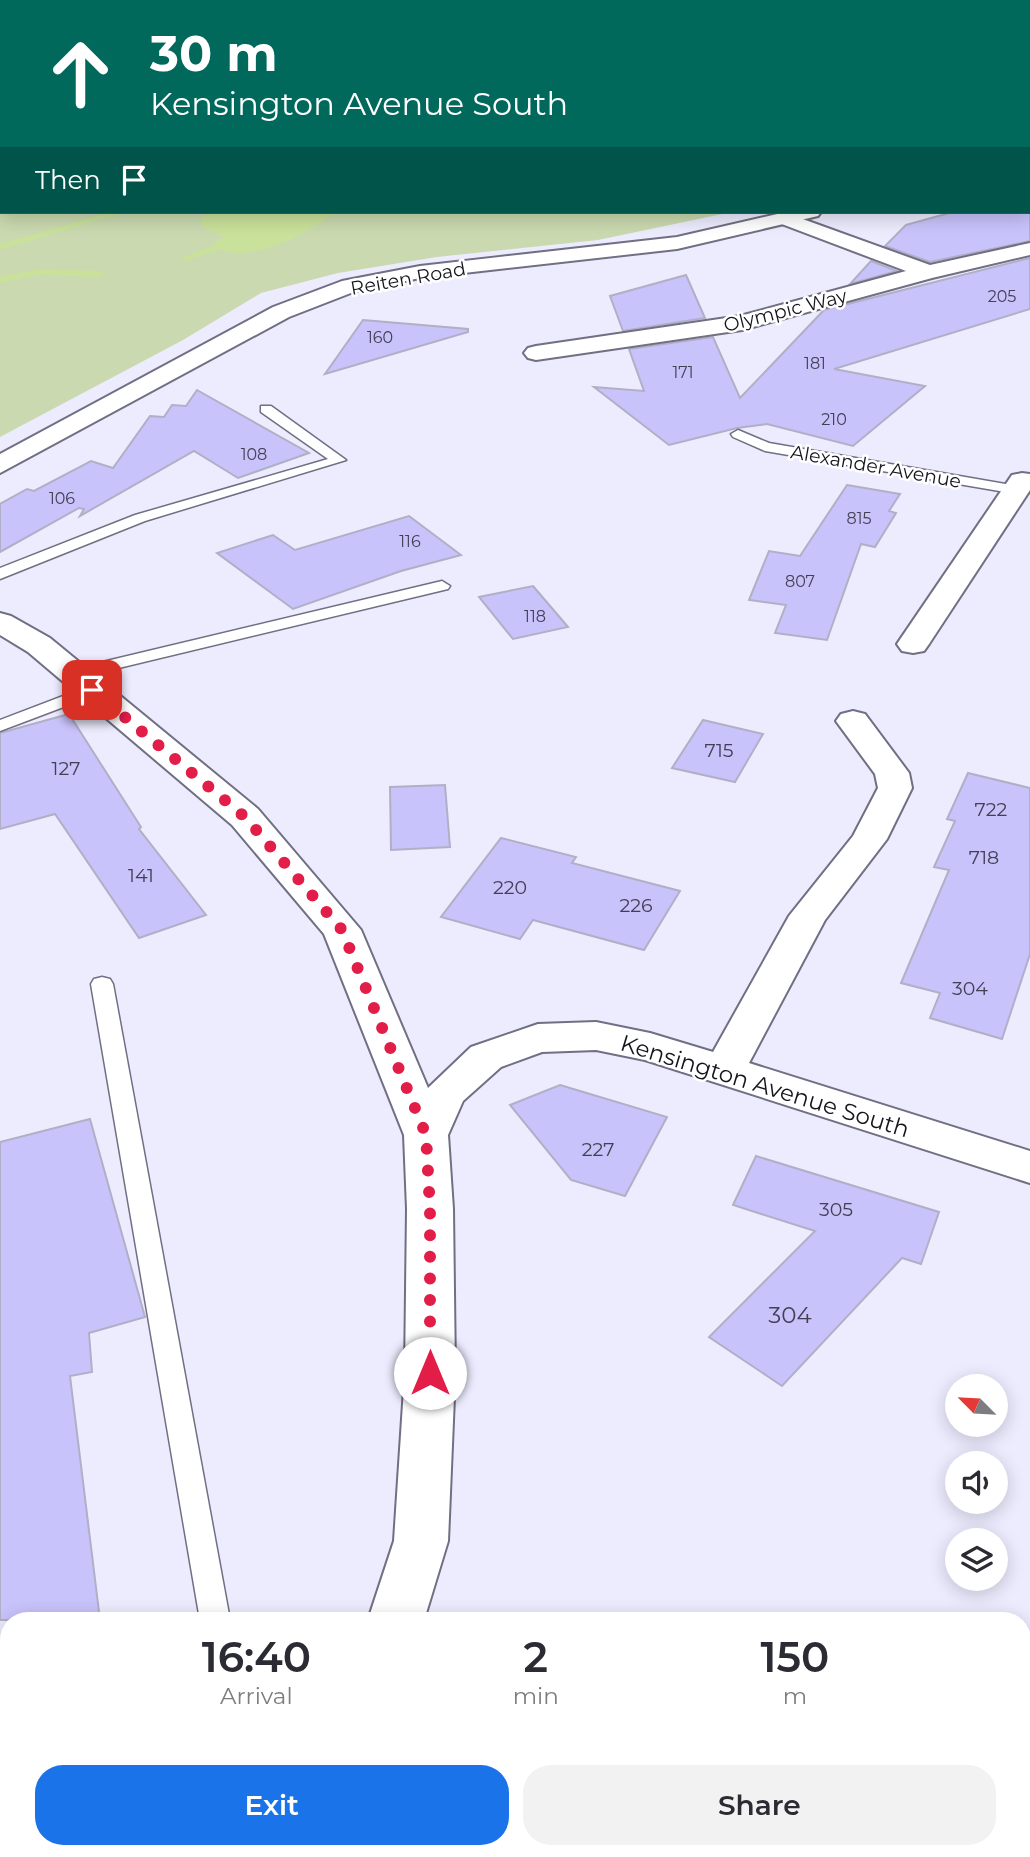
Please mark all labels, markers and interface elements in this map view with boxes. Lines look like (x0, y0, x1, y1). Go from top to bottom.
text: 30 m (150, 24, 278, 83)
icon: ahead (35, 28, 126, 119)
text: Kensington Avenue South (150, 84, 568, 123)
icon: arrive (115, 161, 153, 199)
text: Then (35, 164, 101, 196)
street label: Reiten Road (349, 257, 467, 300)
street label: Olympic Way (721, 284, 850, 337)
house number: 205 (988, 287, 1016, 306)
house number: 160 (367, 328, 393, 347)
house number: 181 (804, 354, 826, 373)
house number: 171 (672, 363, 694, 382)
house number: 210 (821, 410, 847, 429)
street label: Alexander Avenue (789, 440, 963, 493)
house number: 108 (241, 445, 267, 464)
house number: 106 (49, 489, 75, 508)
house number: 815 (846, 509, 872, 528)
house number: 116 (399, 532, 421, 551)
house number: 807 (785, 572, 815, 591)
house number: 118 (524, 607, 546, 626)
pin (62, 660, 122, 720)
icon: arrive (73, 671, 111, 709)
house number: 715 (705, 739, 734, 762)
house number: 127 (52, 757, 80, 780)
house number: 722 (975, 798, 1008, 821)
house number: 718 (969, 846, 999, 869)
house number: 141 (128, 864, 154, 887)
house number: 220 (493, 876, 527, 899)
house number: 226 (619, 894, 653, 917)
house number: 304 (952, 977, 988, 1000)
street label: Kensington Avenue South (617, 1029, 913, 1143)
house number: 227 (582, 1138, 614, 1161)
house number: 305 (819, 1198, 853, 1221)
house number: 304 (768, 1301, 812, 1329)
position arrow (393, 1336, 467, 1410)
north arrow (945, 1374, 1008, 1437)
map controls (945, 1374, 1008, 1591)
button: sound (945, 1451, 1008, 1514)
button: layers (945, 1528, 1008, 1591)
text: 16:40 (202, 1631, 311, 1683)
text: 2 (524, 1631, 548, 1683)
text: 150 (761, 1631, 829, 1683)
text: Arrival (220, 1682, 293, 1710)
text: min (513, 1682, 559, 1710)
text: m (783, 1682, 807, 1710)
button: Exit (35, 1765, 509, 1845)
button: Share (523, 1765, 996, 1845)

